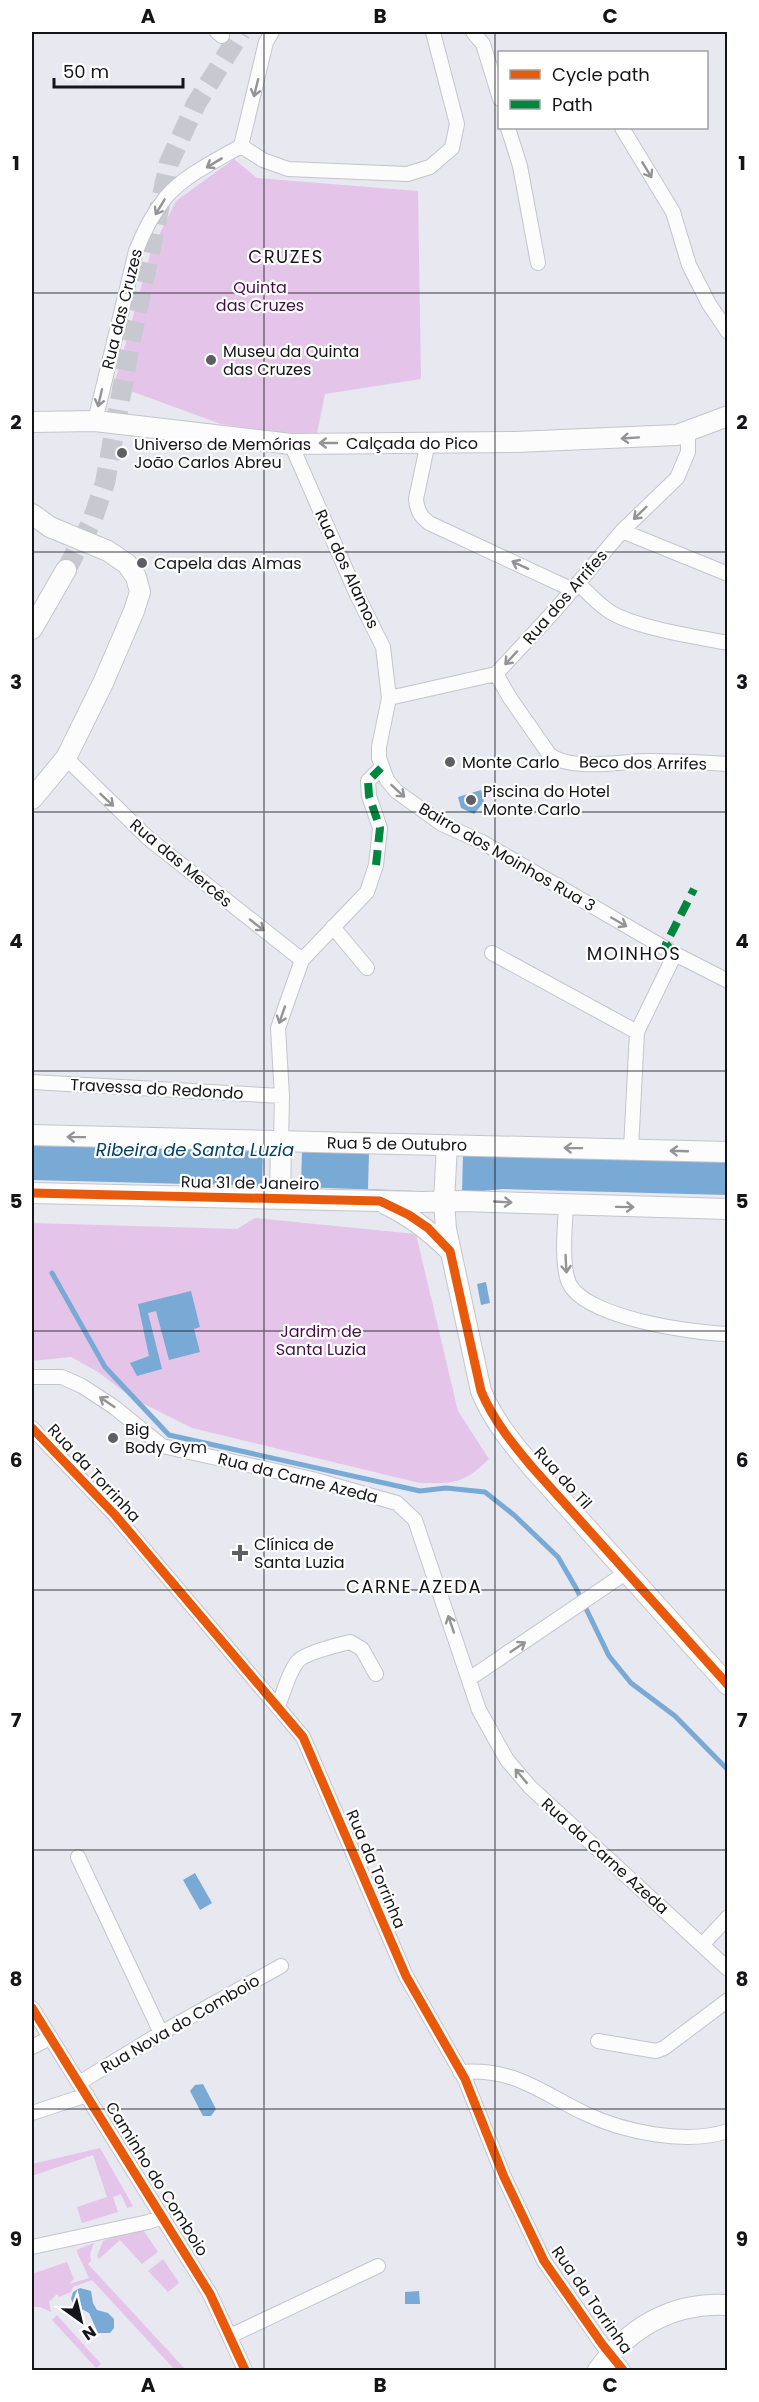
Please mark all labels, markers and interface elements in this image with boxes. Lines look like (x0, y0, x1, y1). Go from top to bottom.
text: A (141, 2, 156, 30)
text: B (373, 2, 387, 30)
text: C (602, 2, 618, 30)
scale bar (54, 51, 183, 89)
legend (498, 51, 708, 129)
text: 50 m (63, 59, 109, 84)
text: Cycle path (552, 62, 650, 87)
one-way arrow (250, 78, 261, 97)
text: Path (552, 92, 593, 117)
text: 1 (12, 149, 20, 177)
text: 1 (738, 149, 746, 177)
one-way arrow (206, 157, 223, 169)
one-way arrow (642, 161, 654, 178)
one-way arrow (154, 198, 166, 215)
district label: CRUZES (248, 244, 324, 269)
street label: Rua das Cruzes (96, 246, 148, 372)
park label: Quinta das Cruzes (216, 276, 304, 317)
place label: Museu da Quinta das Cruzes (223, 340, 359, 381)
marker: Museu da Quinta das Cruzes (204, 353, 218, 367)
one-way arrow (93, 388, 105, 407)
text: 2 (10, 408, 22, 436)
text: 2 (736, 408, 748, 436)
street label: Calçada do Pico (346, 432, 478, 455)
place label: Universo de Memórias João Carlos Abreu (134, 433, 311, 474)
one-way arrow (621, 433, 641, 444)
one-way arrow (318, 437, 338, 449)
marker: Universo de Memórias João Carlos Abreu (115, 446, 129, 460)
street label: Rua dos Alamos (309, 506, 385, 632)
one-way arrow (632, 506, 647, 521)
street label: Rua dos Arrifes (517, 545, 613, 649)
place label: Capela das Almas (154, 552, 302, 575)
marker: Capela das Almas (135, 556, 149, 570)
one-way arrow (511, 559, 529, 570)
one-way arrow (504, 650, 518, 665)
text: 3 (10, 668, 22, 696)
text: 3 (736, 668, 748, 696)
street label: Beco dos Arrifes (579, 750, 707, 776)
place label: Monte Carlo (462, 751, 560, 774)
marker: Monte Carlo (443, 755, 457, 769)
place label: Piscina do Hotel Monte Carlo (483, 780, 610, 821)
one-way arrow (390, 784, 405, 798)
one-way arrow (99, 793, 114, 807)
marker: Piscina do Hotel Monte Carlo (464, 793, 478, 807)
street label: Bairro dos Moinhos Rua 3 (414, 797, 600, 917)
street label: Rua das Mercês (125, 813, 237, 913)
one-way arrow (610, 916, 627, 928)
one-way arrow (248, 918, 264, 931)
text: 4 (9, 927, 23, 955)
text: 4 (735, 927, 749, 955)
district label: MOINHOS (587, 941, 681, 966)
one-way arrow (276, 1005, 287, 1024)
street label: Travessa do Redondo (70, 1073, 244, 1105)
one-way arrow (66, 1131, 86, 1142)
street label: Rua 5 de Outubro (327, 1131, 467, 1157)
water label: Ribeira de Santa Luzia (96, 1137, 294, 1162)
one-way arrow (563, 1142, 583, 1154)
one-way arrow (670, 1145, 690, 1156)
street label: Rua 31 de Janeiro (181, 1170, 319, 1196)
text: 5 (10, 1187, 23, 1215)
text: 5 (736, 1187, 749, 1215)
one-way arrow (492, 1197, 512, 1208)
one-way arrow (614, 1201, 634, 1213)
one-way arrow (561, 1253, 572, 1273)
park label: Jardim de Santa Luzia (276, 1320, 366, 1361)
one-way arrow (99, 1396, 116, 1408)
place label: Big Body Gym (125, 1418, 207, 1459)
street label: Rua da Torrinha (42, 1419, 146, 1527)
marker: Big Body Gym (106, 1431, 120, 1445)
street label: Rua do Til (529, 1442, 597, 1514)
text: 6 (10, 1446, 22, 1474)
text: 6 (736, 1446, 748, 1474)
street label: Rua da Carne Azeda (216, 1447, 380, 1509)
place label: Clínica de Santa Luzia (254, 1533, 345, 1574)
marker: Clínica de Santa Luzia (231, 1544, 249, 1562)
district label: CARNE AZEDA (346, 1574, 482, 1599)
one-way arrow (444, 1615, 455, 1634)
one-way arrow (509, 1640, 526, 1652)
text: 7 (11, 1706, 22, 1734)
text: 7 (737, 1706, 748, 1734)
one-way arrow (514, 1769, 528, 1784)
street label: Rua da Carne Azeda (536, 1793, 674, 1919)
street label: Rua da Torrinha (341, 1806, 411, 1932)
text: 8 (10, 1965, 22, 1993)
text: 8 (736, 1965, 748, 1993)
street label: Rua Nova do Comboio (96, 1969, 264, 2079)
street label: Caminho do Comboio (100, 2097, 214, 2261)
text: 9 (10, 2225, 22, 2253)
text: 9 (736, 2225, 748, 2253)
street label: Rua da Torrinha (546, 2241, 638, 2359)
north arrow (51, 2291, 111, 2351)
text: N (78, 2320, 101, 2346)
text: A (141, 2371, 156, 2399)
text: B (373, 2371, 387, 2399)
text: C (602, 2371, 618, 2399)

